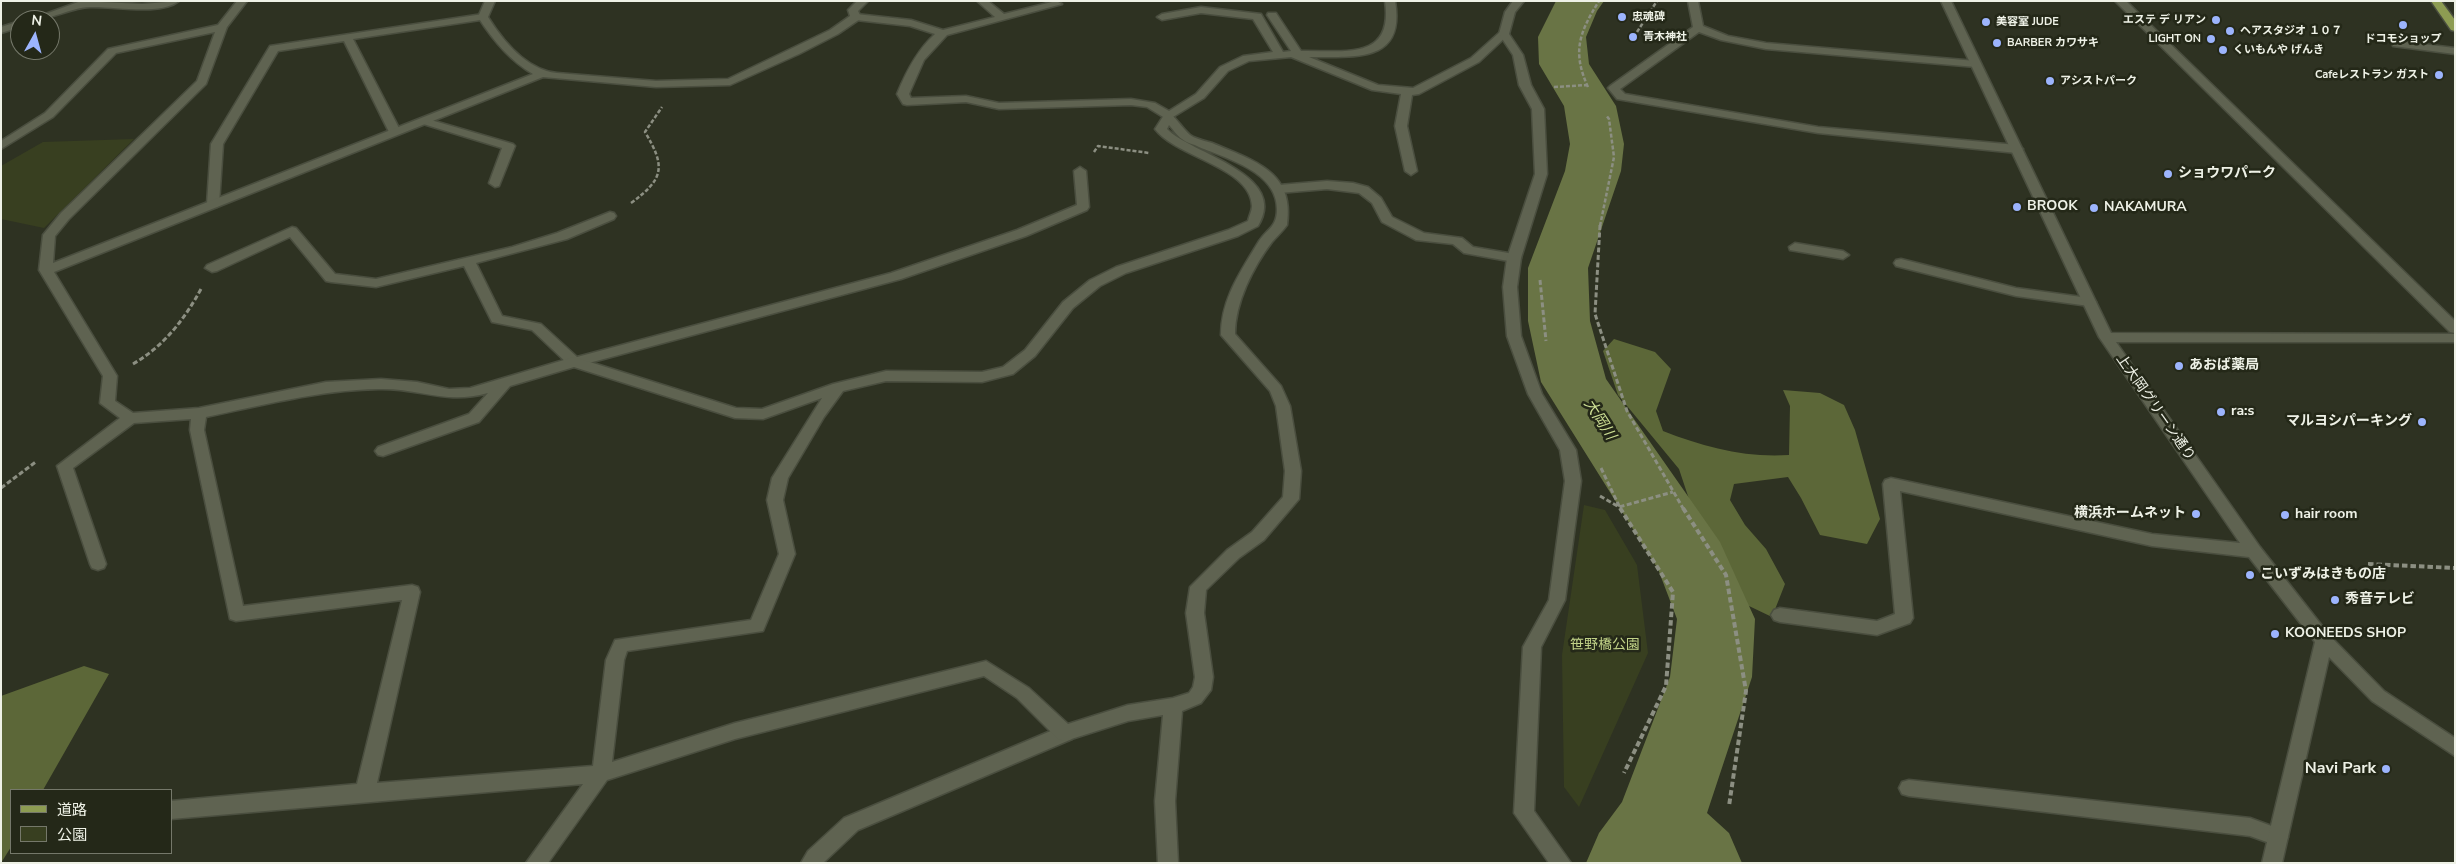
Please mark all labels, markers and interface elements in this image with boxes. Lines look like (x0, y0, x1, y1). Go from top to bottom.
north arrow (10, 10, 60, 60)
place label: 忠魂碑 (1632, 10, 1665, 24)
text: N (30, 11, 43, 31)
marker: 忠魂碑 (1616, 11, 1628, 23)
place label: エステ デ リアン (2123, 13, 2206, 27)
marker: エステ デ リアン (2210, 14, 2222, 26)
place label: 美容室 JUDE (1996, 15, 2059, 29)
marker: 美容室 JUDE (1980, 16, 1992, 28)
marker: ドコモショップ (2397, 19, 2409, 31)
place label: ヘアスタジオ １０７ (2240, 24, 2342, 38)
marker: ヘアスタジオ １０７ (2224, 25, 2236, 37)
place label: 青木神社 (1643, 30, 1687, 44)
marker: 青木神社 (1627, 31, 1639, 43)
place label: LIGHT ON (2148, 32, 2201, 46)
place label: ドコモショップ (2365, 32, 2441, 46)
marker: LIGHT ON (2205, 33, 2217, 45)
place label: BARBER カワサキ (2007, 36, 2099, 50)
marker: BARBER カワサキ (1991, 37, 2003, 49)
place label: くいもんや げんき (2233, 43, 2324, 57)
marker: くいもんや げんき (2217, 44, 2229, 56)
place label: Cafeレストラン ガスト (2315, 68, 2429, 82)
marker: Cafeレストラン ガスト (2433, 69, 2445, 81)
place label: アシストパーク (2060, 74, 2137, 88)
marker: アシストパーク (2044, 75, 2056, 87)
place label: ショウワパーク (2178, 166, 2276, 182)
marker: ショウワパーク (2162, 168, 2174, 180)
place label: BROOK (2027, 199, 2077, 215)
place label: NAKAMURA (2104, 200, 2187, 216)
marker: BROOK (2011, 201, 2023, 213)
marker: NAKAMURA (2088, 202, 2100, 214)
street label: 上大岡グリーン通り (2112, 352, 2198, 464)
place label: あおば薬局 (2189, 358, 2259, 374)
marker: あおば薬局 (2173, 360, 2185, 372)
water label: 大岡川 (1579, 396, 1619, 444)
place label: ra:s (2231, 404, 2254, 420)
marker: ra:s (2215, 406, 2227, 418)
place label: マルヨシパーキング (2286, 414, 2412, 430)
marker: マルヨシパーキング (2416, 416, 2428, 428)
place label: 横浜ホームネット (2074, 506, 2186, 522)
place label: hair room (2295, 507, 2357, 523)
marker: 横浜ホームネット (2190, 508, 2202, 520)
marker: hair room (2279, 509, 2291, 521)
place label: こいずみはきもの店 (2260, 567, 2386, 583)
marker: こいずみはきもの店 (2244, 569, 2256, 581)
place label: 秀音テレビ (2345, 592, 2415, 608)
marker: 秀音テレビ (2329, 594, 2341, 606)
place label: KOONEEDS SHOP (2285, 626, 2406, 642)
marker: KOONEEDS SHOP (2269, 628, 2281, 640)
park label: 笹野橋公園 (1570, 638, 1640, 654)
place label: Navi Park (2305, 759, 2376, 779)
marker: Navi Park (2380, 763, 2392, 775)
legend (10, 789, 172, 854)
text: 道路 (57, 800, 87, 820)
text: 公園 (57, 825, 87, 845)

